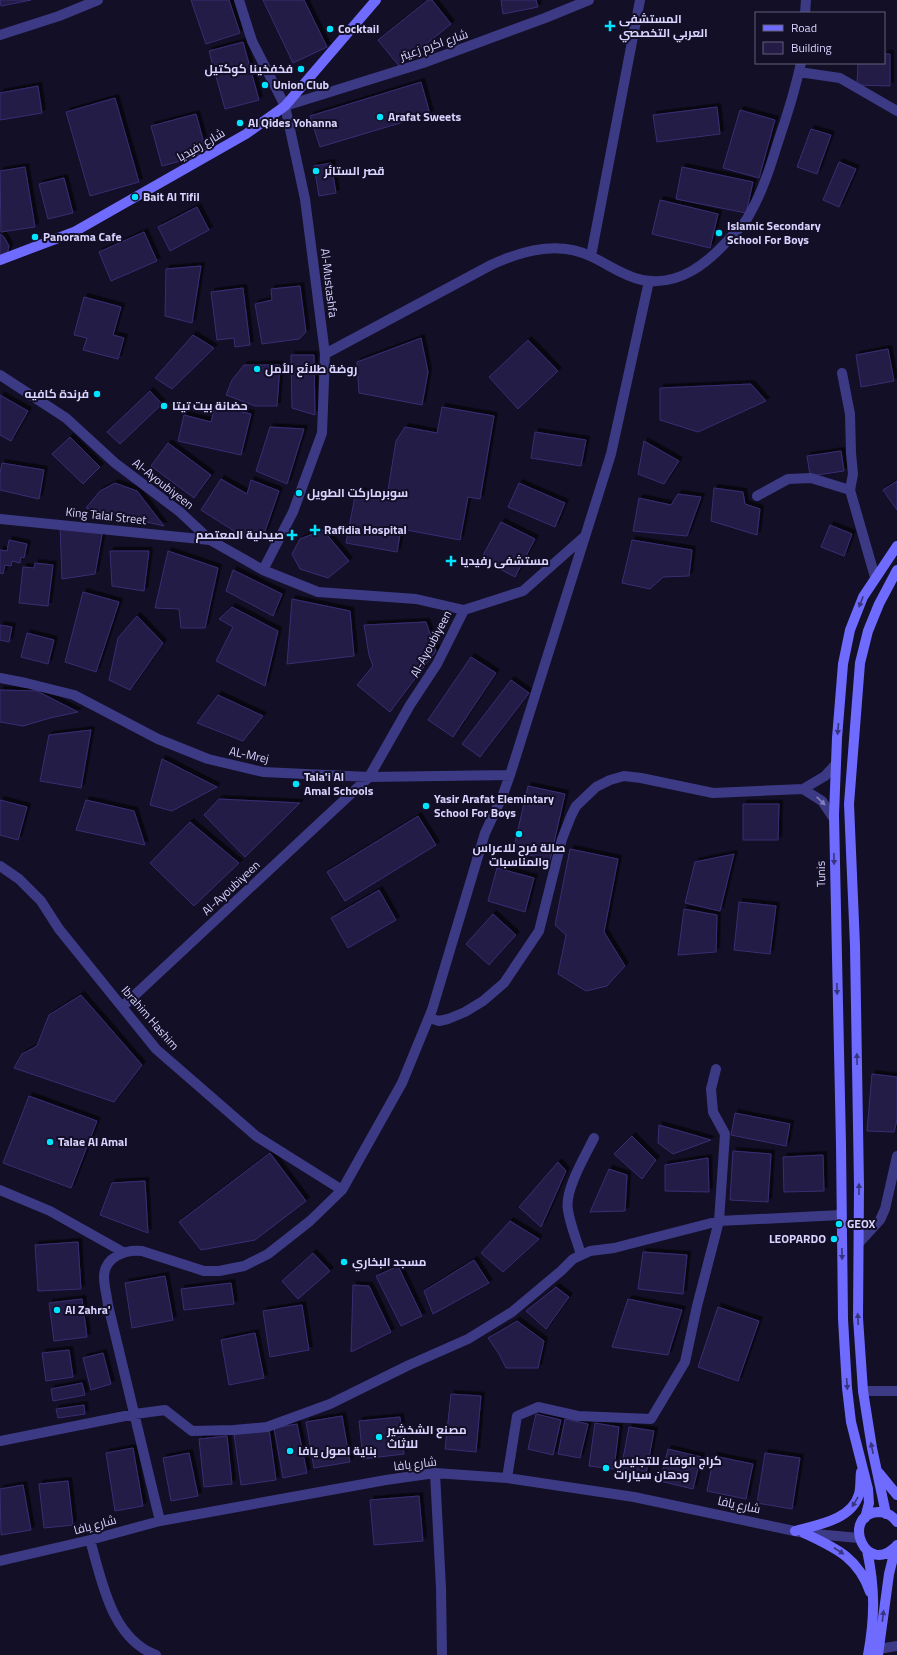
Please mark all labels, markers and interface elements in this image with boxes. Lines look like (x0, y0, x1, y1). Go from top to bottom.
place label: المستشفى العربي التخصصي (619, 9, 708, 43)
legend (755, 12, 885, 64)
text: Road (791, 18, 817, 37)
place label: Cocktail (338, 19, 379, 38)
marker: المستشفى العربي التخصصي (604, 20, 616, 32)
marker: Cocktail (325, 24, 335, 34)
street label: شارع اكرم زعيتر (396, 24, 471, 65)
text: Building (791, 38, 832, 57)
place label: فخفخينا كوكتيل (205, 59, 293, 78)
marker: فخفخينا كوكتيل (296, 64, 306, 74)
place label: Union Club (273, 75, 330, 94)
marker: Union Club (260, 80, 270, 90)
place label: Arafat Sweets (388, 107, 462, 126)
marker: Arafat Sweets (375, 112, 385, 122)
place label: Al Qides Yohanna (248, 113, 337, 132)
marker: Al Qides Yohanna (235, 118, 245, 128)
street label: شارع رفيديا (173, 123, 229, 166)
place label: قصر الستائر (323, 161, 385, 180)
marker: قصر الستائر (311, 166, 321, 176)
place label: Bait Al Tifil (143, 187, 200, 206)
marker: Bait Al Tifil (130, 192, 140, 202)
place label: Islamic Secondary School For Boys (727, 216, 821, 249)
place label: Panorama Cafe (43, 227, 122, 246)
marker: Islamic Secondary School For Boys (714, 228, 724, 238)
marker: Panorama Cafe (30, 232, 40, 242)
street label: Al-Mustashfa (316, 247, 343, 319)
place label: روضة طلائع الأمل (265, 359, 357, 378)
marker: روضة طلائع الأمل (252, 364, 262, 374)
place label: فرندة كافيه (25, 384, 89, 403)
marker: فرندة كافيه (92, 389, 102, 399)
place label: حضانة بيت تيتا (172, 396, 248, 415)
marker: حضانة بيت تيتا (159, 401, 169, 411)
street label: Al-Ayoubiyeen (128, 453, 198, 514)
place label: سوبرماركت الطويل (307, 483, 408, 502)
marker: سوبرماركت الطويل (294, 488, 304, 498)
street label: King Talal Street (65, 502, 148, 529)
place label: Rafidia Hospital (324, 520, 407, 539)
marker: Rafidia Hospital (309, 524, 321, 536)
place label: صيدلية المعتصم (195, 525, 284, 544)
marker: صيدلية المعتصم (287, 530, 297, 540)
place label: مستشفى رفيديا (460, 551, 549, 570)
marker: مستشفى رفيديا (445, 555, 457, 567)
one-way arrow (857, 596, 863, 608)
street label: Al-Ayoubiyeen (405, 607, 456, 681)
one-way arrow (835, 723, 841, 735)
street label: AL-Mrej (228, 741, 271, 768)
place label: Tala'i Al Amal Schools (304, 767, 374, 800)
marker: Tala'i Al Amal Schools (291, 779, 301, 789)
place label: Yasir Arafat Elemintary School For Boys (434, 789, 554, 822)
one-way arrow (816, 797, 826, 806)
marker: Yasir Arafat Elemintary School For Boys (421, 801, 431, 811)
marker: صالة فرح للاعراس والمناسبات (514, 829, 524, 839)
place label: صالة فرح للاعراس والمناسبات (473, 838, 565, 871)
one-way arrow (831, 853, 837, 866)
street label: Al-Ayoubiyeen (197, 856, 264, 920)
street label: Tunis (811, 860, 830, 887)
street label: Ibrahim Hashim (117, 981, 184, 1054)
one-way arrow (834, 983, 840, 996)
one-way arrow (854, 1052, 860, 1065)
place label: Talae Al Amal (58, 1132, 127, 1151)
marker: Talae Al Amal (45, 1137, 55, 1147)
one-way arrow (856, 1182, 862, 1195)
place label: GEOX (847, 1214, 876, 1233)
marker: GEOX (834, 1219, 844, 1229)
place label: LEOPARDO (769, 1229, 826, 1248)
marker: LEOPARDO (829, 1234, 839, 1244)
one-way arrow (839, 1248, 845, 1261)
place label: مسجد البخاري (352, 1252, 427, 1272)
marker: مسجد البخاري (339, 1257, 349, 1267)
place label: Al Zahra' (65, 1300, 111, 1319)
marker: Al Zahra' (52, 1305, 62, 1315)
one-way arrow (855, 1313, 862, 1325)
one-way arrow (843, 1378, 850, 1390)
place label: مصنع الشخشير للاثاث (386, 1420, 467, 1453)
marker: مصنع الشخشير للاثاث (374, 1432, 384, 1442)
place label: بناية اصول يافا (298, 1441, 377, 1460)
one-way arrow (869, 1442, 875, 1454)
marker: بناية اصول يافا (285, 1446, 295, 1456)
street label: شارع يافا (392, 1451, 438, 1476)
place label: كراج الوفاء للتجليس ودهان سيارات (614, 1451, 722, 1484)
marker: كراج الوفاء للتجليس ودهان سيارات (601, 1463, 611, 1473)
street label: شارع يافا (716, 1491, 762, 1518)
one-way arrow (851, 1496, 858, 1508)
street label: شارع يافا (71, 1510, 118, 1539)
one-way arrow (834, 1547, 844, 1555)
one-way arrow (880, 1610, 886, 1622)

